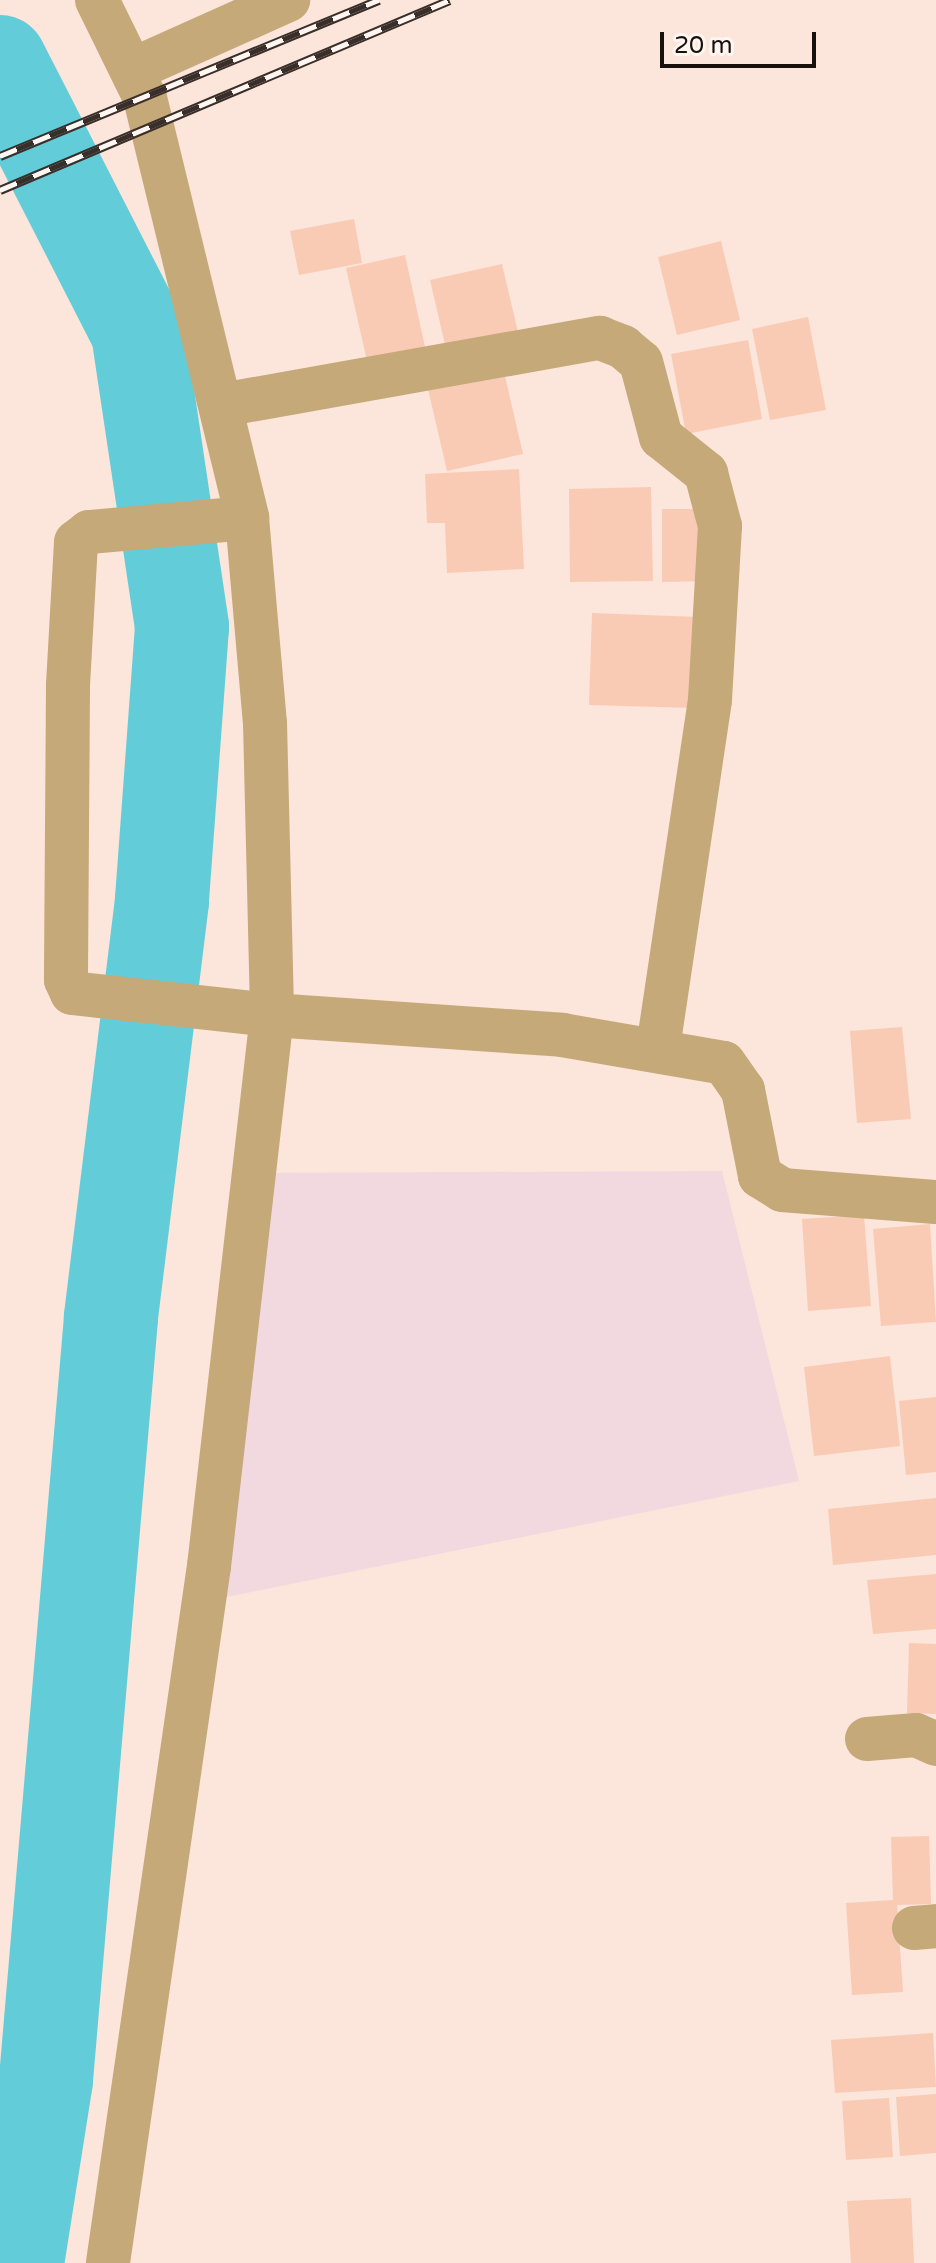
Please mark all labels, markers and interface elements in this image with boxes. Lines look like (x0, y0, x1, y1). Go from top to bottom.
scale bar (664, 16, 820, 66)
text: 20 m (674, 31, 732, 60)

